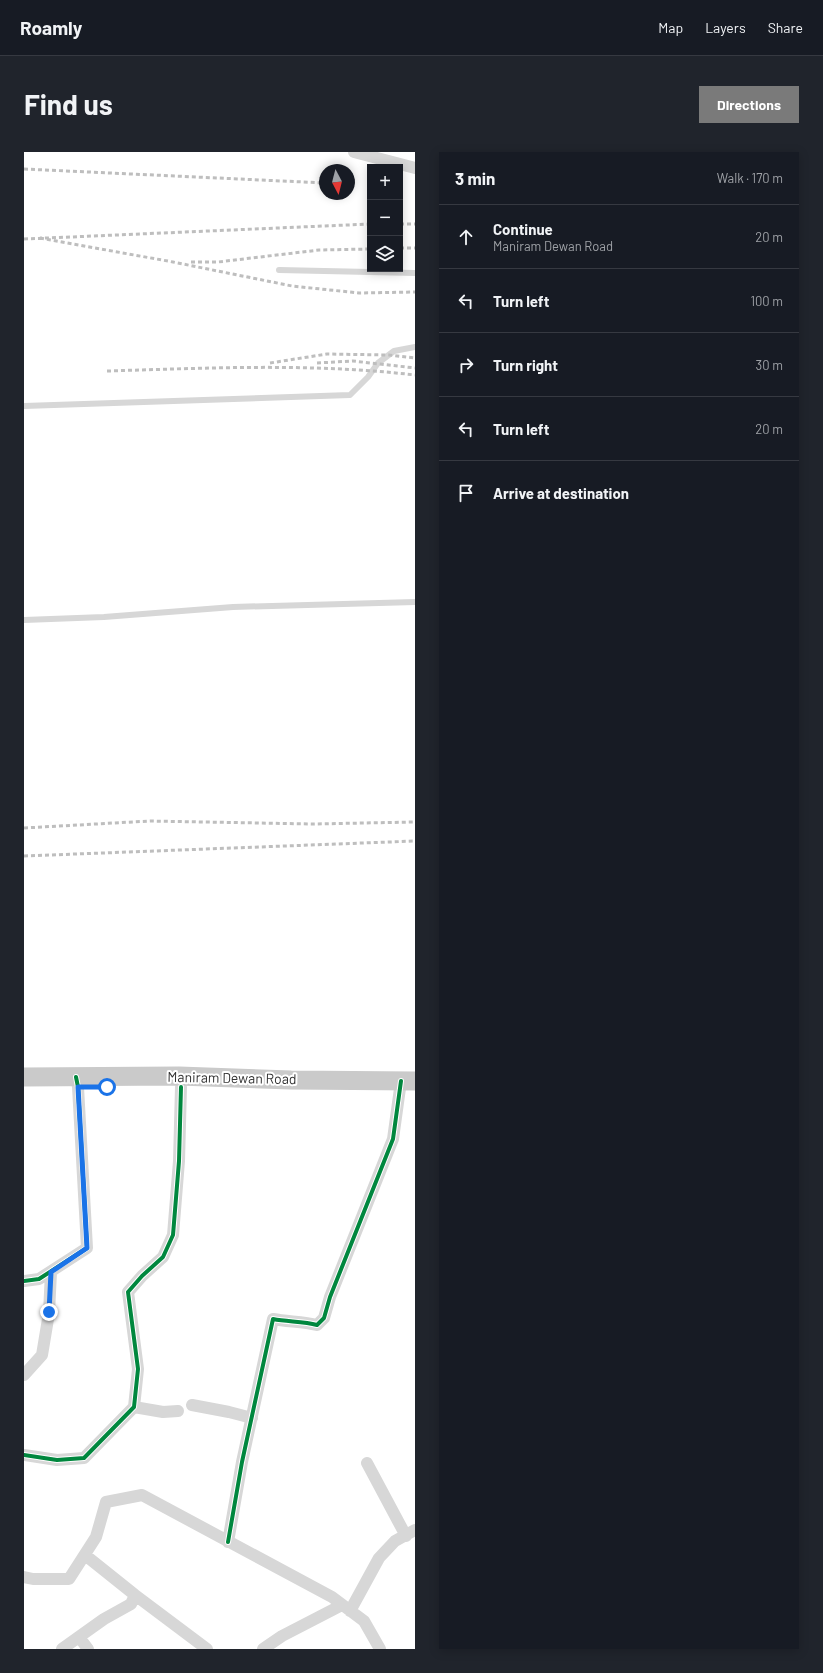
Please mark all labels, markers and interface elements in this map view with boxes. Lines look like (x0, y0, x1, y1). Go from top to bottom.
text: Roamly (20, 16, 82, 39)
text: Map (658, 19, 683, 36)
text: Layers (705, 19, 746, 36)
text: Share (768, 19, 803, 36)
button: Directions (699, 86, 799, 123)
text: Find us (24, 87, 113, 121)
north arrow (319, 164, 355, 200)
map controls (367, 164, 403, 272)
button: + (367, 164, 403, 200)
text: 3 min (455, 168, 495, 188)
text: Walk · 170 m (717, 170, 783, 186)
button: − (367, 200, 403, 236)
text: Continue (493, 220, 553, 238)
icon: ahead (455, 226, 477, 248)
text: 20 m (755, 229, 783, 245)
button: layers (367, 236, 403, 272)
text: Maniram Dewan Road (493, 238, 613, 254)
icon: left (455, 290, 477, 312)
text: Turn left (493, 292, 549, 310)
text: 100 m (750, 293, 783, 309)
icon: right (455, 354, 477, 376)
text: Turn right (493, 356, 558, 374)
text: 30 m (756, 357, 783, 373)
icon: left (455, 418, 477, 440)
text: Turn left (493, 420, 549, 438)
text: 20 m (755, 421, 783, 437)
icon: arrive (455, 482, 477, 504)
text: Arrive at destination (493, 484, 629, 502)
street label: Maniram Dewan Road (167, 1068, 297, 1087)
route start (98, 1078, 116, 1096)
route end (40, 1303, 58, 1321)

